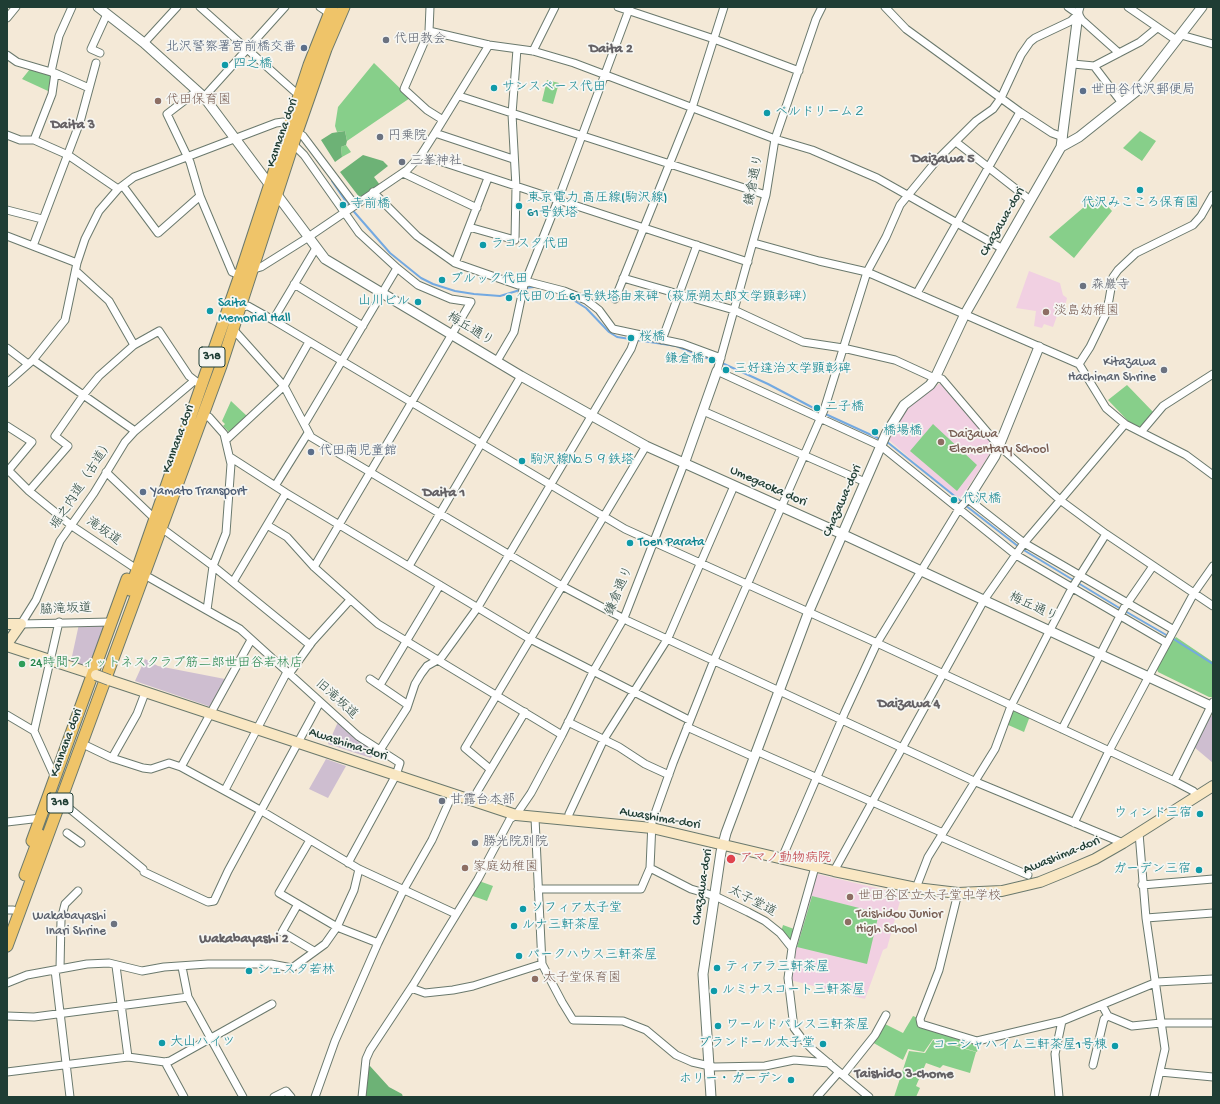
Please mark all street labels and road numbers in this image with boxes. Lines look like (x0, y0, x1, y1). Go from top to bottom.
street label: Kannana dori (264, 96, 302, 170)
street label: 鎌倉通り (742, 153, 768, 207)
street label: Chazawa-dori (977, 185, 1029, 259)
street label: 梅丘通り (444, 310, 496, 350)
road number: 318 (199, 347, 225, 367)
street label: Kannana dori (159, 402, 199, 476)
street label: 堀之内道（古道） (48, 437, 118, 533)
street label: Chazawa-dori (820, 462, 866, 540)
street label: Umegaoka dori (727, 463, 809, 511)
street label: 滝坂道 (83, 514, 123, 550)
street label: 鎌倉通り (603, 564, 637, 618)
street label: 梅丘通り (1006, 590, 1060, 626)
street label: 脇滝坂道 (40, 601, 92, 619)
street label: 旧滝坂道 (311, 677, 361, 723)
street label: Kannana dori (47, 706, 87, 780)
street label: Awashima-dori (307, 725, 389, 765)
road number: 318 (47, 793, 73, 813)
street label: Awashima-dori (618, 804, 702, 834)
street label: Awashima-dori (1021, 833, 1103, 879)
street label: Chazawa-dori (689, 848, 717, 926)
street label: 太子堂道 (725, 883, 779, 921)

